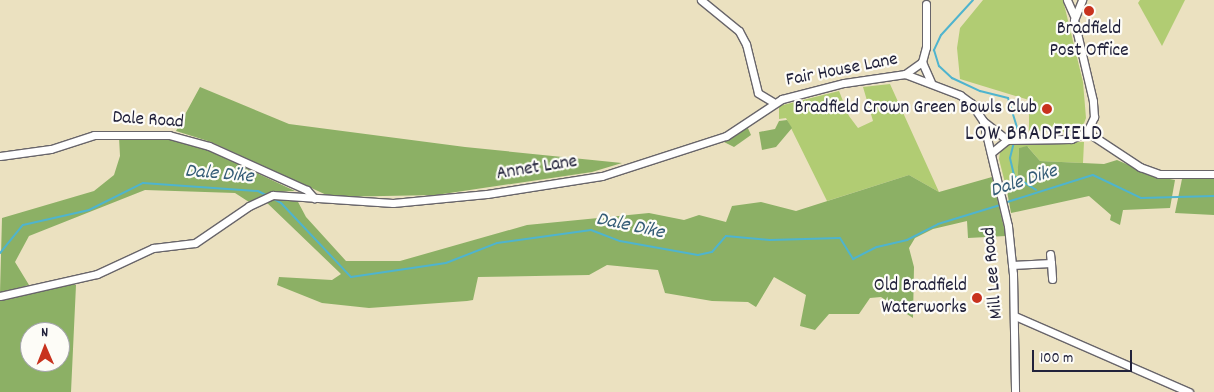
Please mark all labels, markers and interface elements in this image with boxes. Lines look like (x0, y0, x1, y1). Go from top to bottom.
marker: Bradfield Post Office (1083, 5, 1095, 17)
place label: Bradfield Post Office (1049, 19, 1129, 63)
street label: Fair House Lane (784, 49, 900, 93)
place label: Bradfield Crown Green Bowls Club (795, 98, 1037, 120)
marker: Bradfield Crown Green Bowls Club (1041, 103, 1053, 115)
street label: Dale Road (112, 107, 184, 135)
district label: LOW BRADFIELD (963, 122, 1105, 148)
street label: Annet Lane (495, 151, 579, 187)
water label: Dale Dike (184, 160, 254, 190)
water label: Dale Dike (988, 160, 1060, 204)
water label: Dale Dike (594, 208, 666, 246)
street label: Mill Lee Road (979, 226, 1009, 320)
place label: Old Bradfield Waterworks (874, 276, 967, 320)
marker: Old Bradfield Waterworks (971, 292, 983, 304)
north arrow (20, 322, 70, 372)
text: N (41, 323, 48, 343)
scale bar (1034, 340, 1134, 372)
text: 100 m (1040, 348, 1073, 370)

